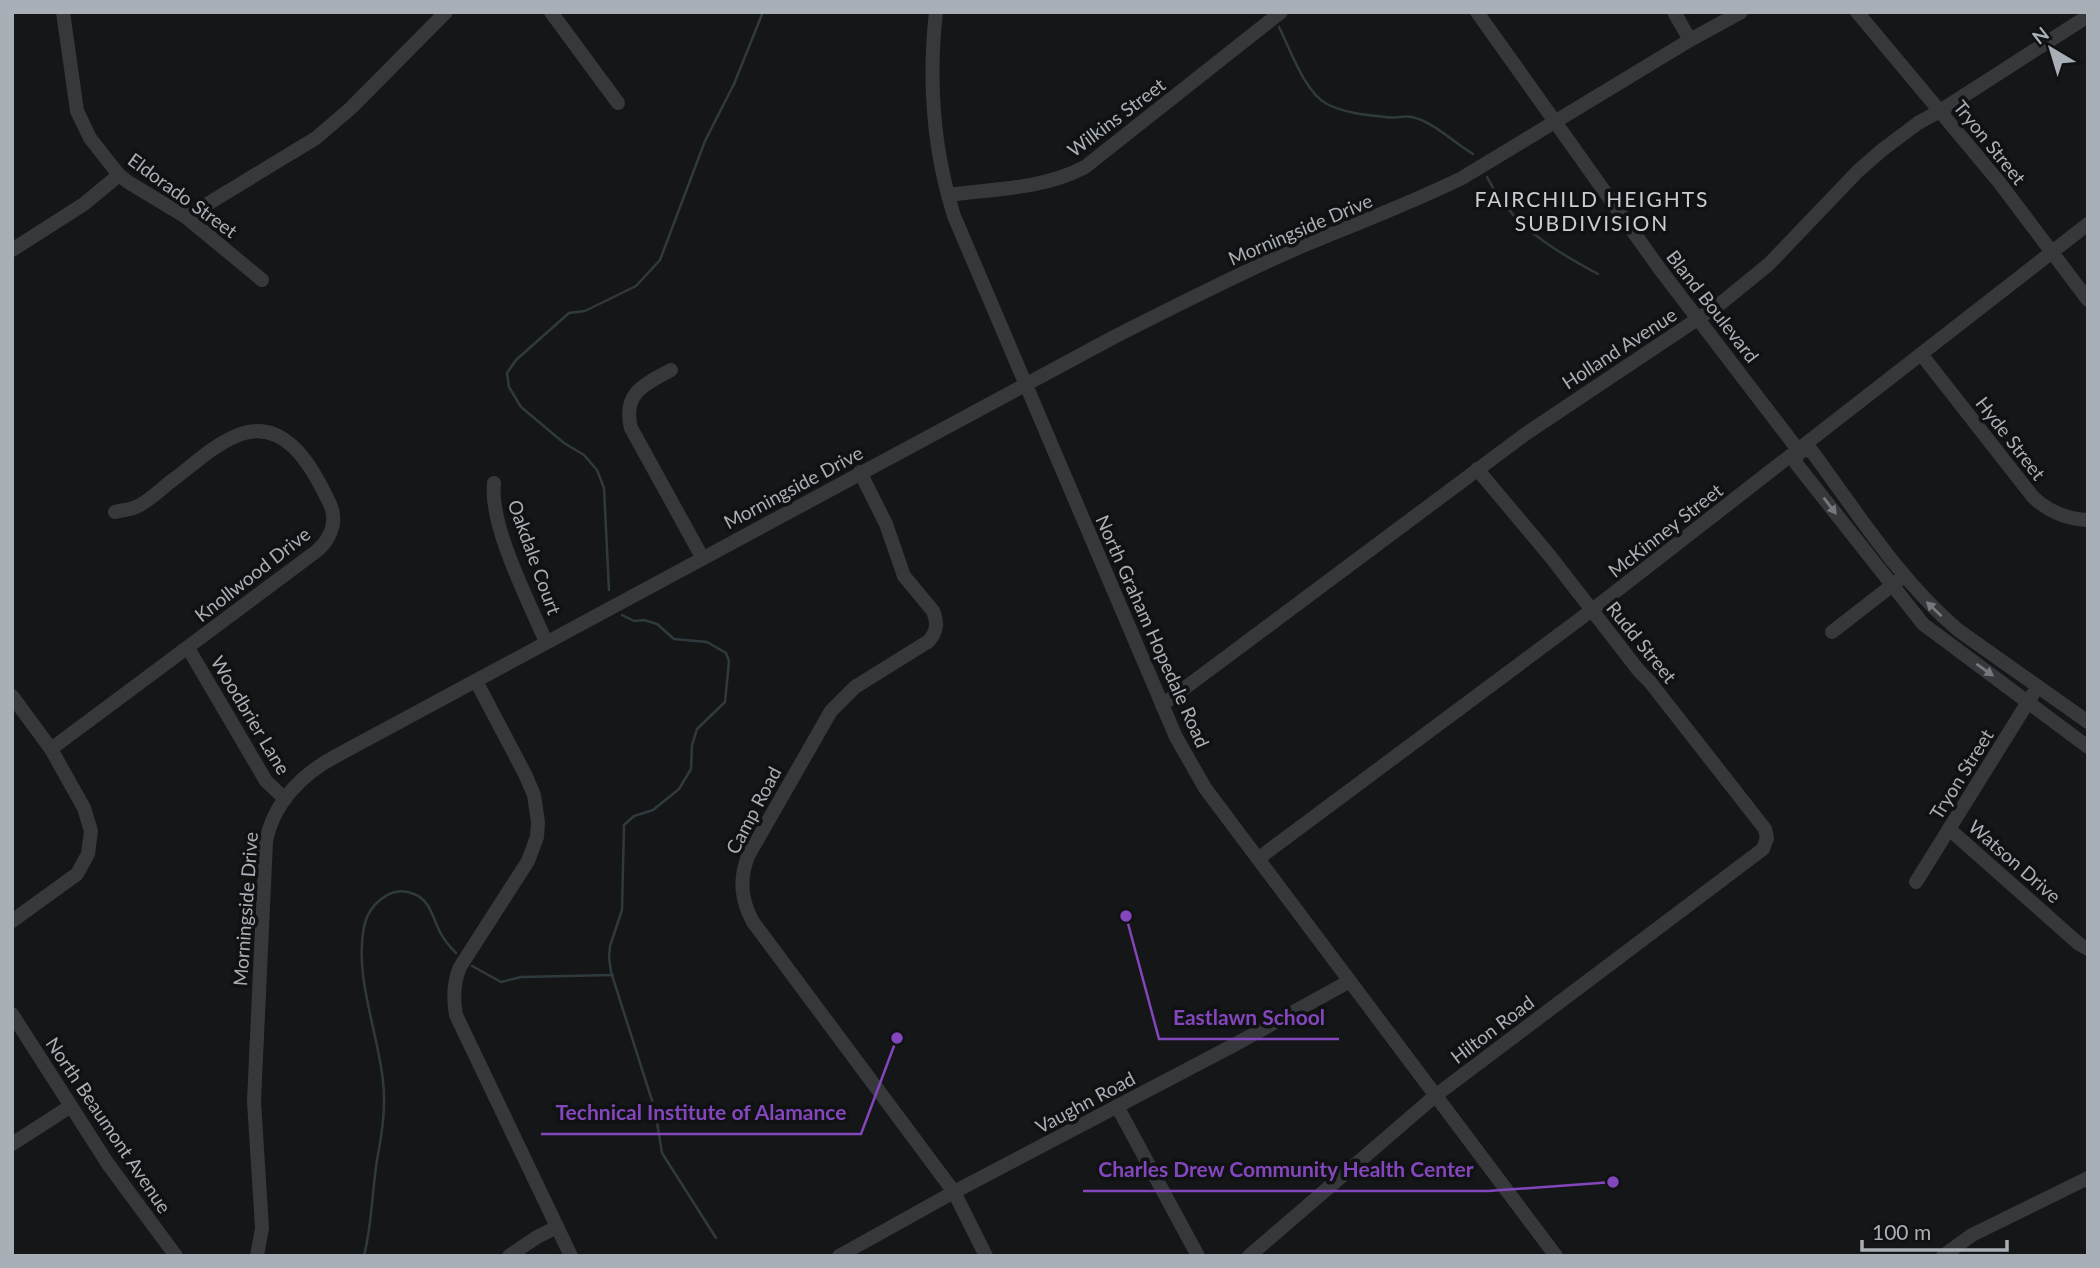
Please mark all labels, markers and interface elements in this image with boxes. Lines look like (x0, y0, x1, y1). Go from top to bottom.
north arrow (2016, 14, 2086, 84)
text: N (2027, 22, 2053, 49)
street label: Wilkins Street (1063, 73, 1170, 161)
street label: Tryon Street (1949, 95, 2031, 189)
street label: Eldorado Street (124, 148, 242, 242)
district label: FAIRCHILD HEIGHTS SUBDIVISION (1475, 186, 1709, 235)
street label: Morningside Drive (1224, 188, 1376, 270)
street label: Bland Boulevard (1662, 245, 1764, 367)
street label: Holland Avenue (1557, 302, 1681, 394)
street label: Hyde Street (1971, 392, 2051, 484)
street label: Morningside Drive (719, 441, 867, 533)
street label: McKinney Street (1603, 478, 1727, 582)
street label: Oakdale Court (504, 496, 566, 618)
one-way arrow (1822, 497, 1837, 515)
street label: North Graham Hopedale Road (1091, 511, 1215, 751)
street label: Knollwood Drive (190, 522, 314, 626)
street label: Rudd Street (1602, 597, 1682, 688)
one-way arrow (1926, 600, 1943, 617)
street label: Woodbrier Lane (207, 652, 295, 778)
one-way arrow (1976, 663, 1994, 677)
street label: Tryon Street (1924, 725, 1998, 823)
street label: Camp Road (720, 762, 786, 858)
street label: Watson Drive (1964, 815, 2066, 907)
street label: Morningside Drive (228, 831, 262, 987)
street label: Hilton Road (1446, 990, 1538, 1068)
callout: Eastlawn School (1159, 997, 1339, 1039)
text: Eastlawn School (1173, 1004, 1325, 1029)
street label: North Beaumont Avenue (42, 1033, 176, 1217)
street label: Vaughn Road (1031, 1066, 1139, 1138)
callout: Technical Institute of Alamance (541, 1092, 861, 1134)
text: Technical Institute of Alamance (556, 1099, 846, 1124)
callout: Charles Drew Community Health Center (1083, 1149, 1488, 1191)
text: Charles Drew Community Health Center (1098, 1156, 1474, 1181)
scale bar (1862, 1208, 2007, 1252)
text: 100 m (1872, 1219, 1931, 1244)

